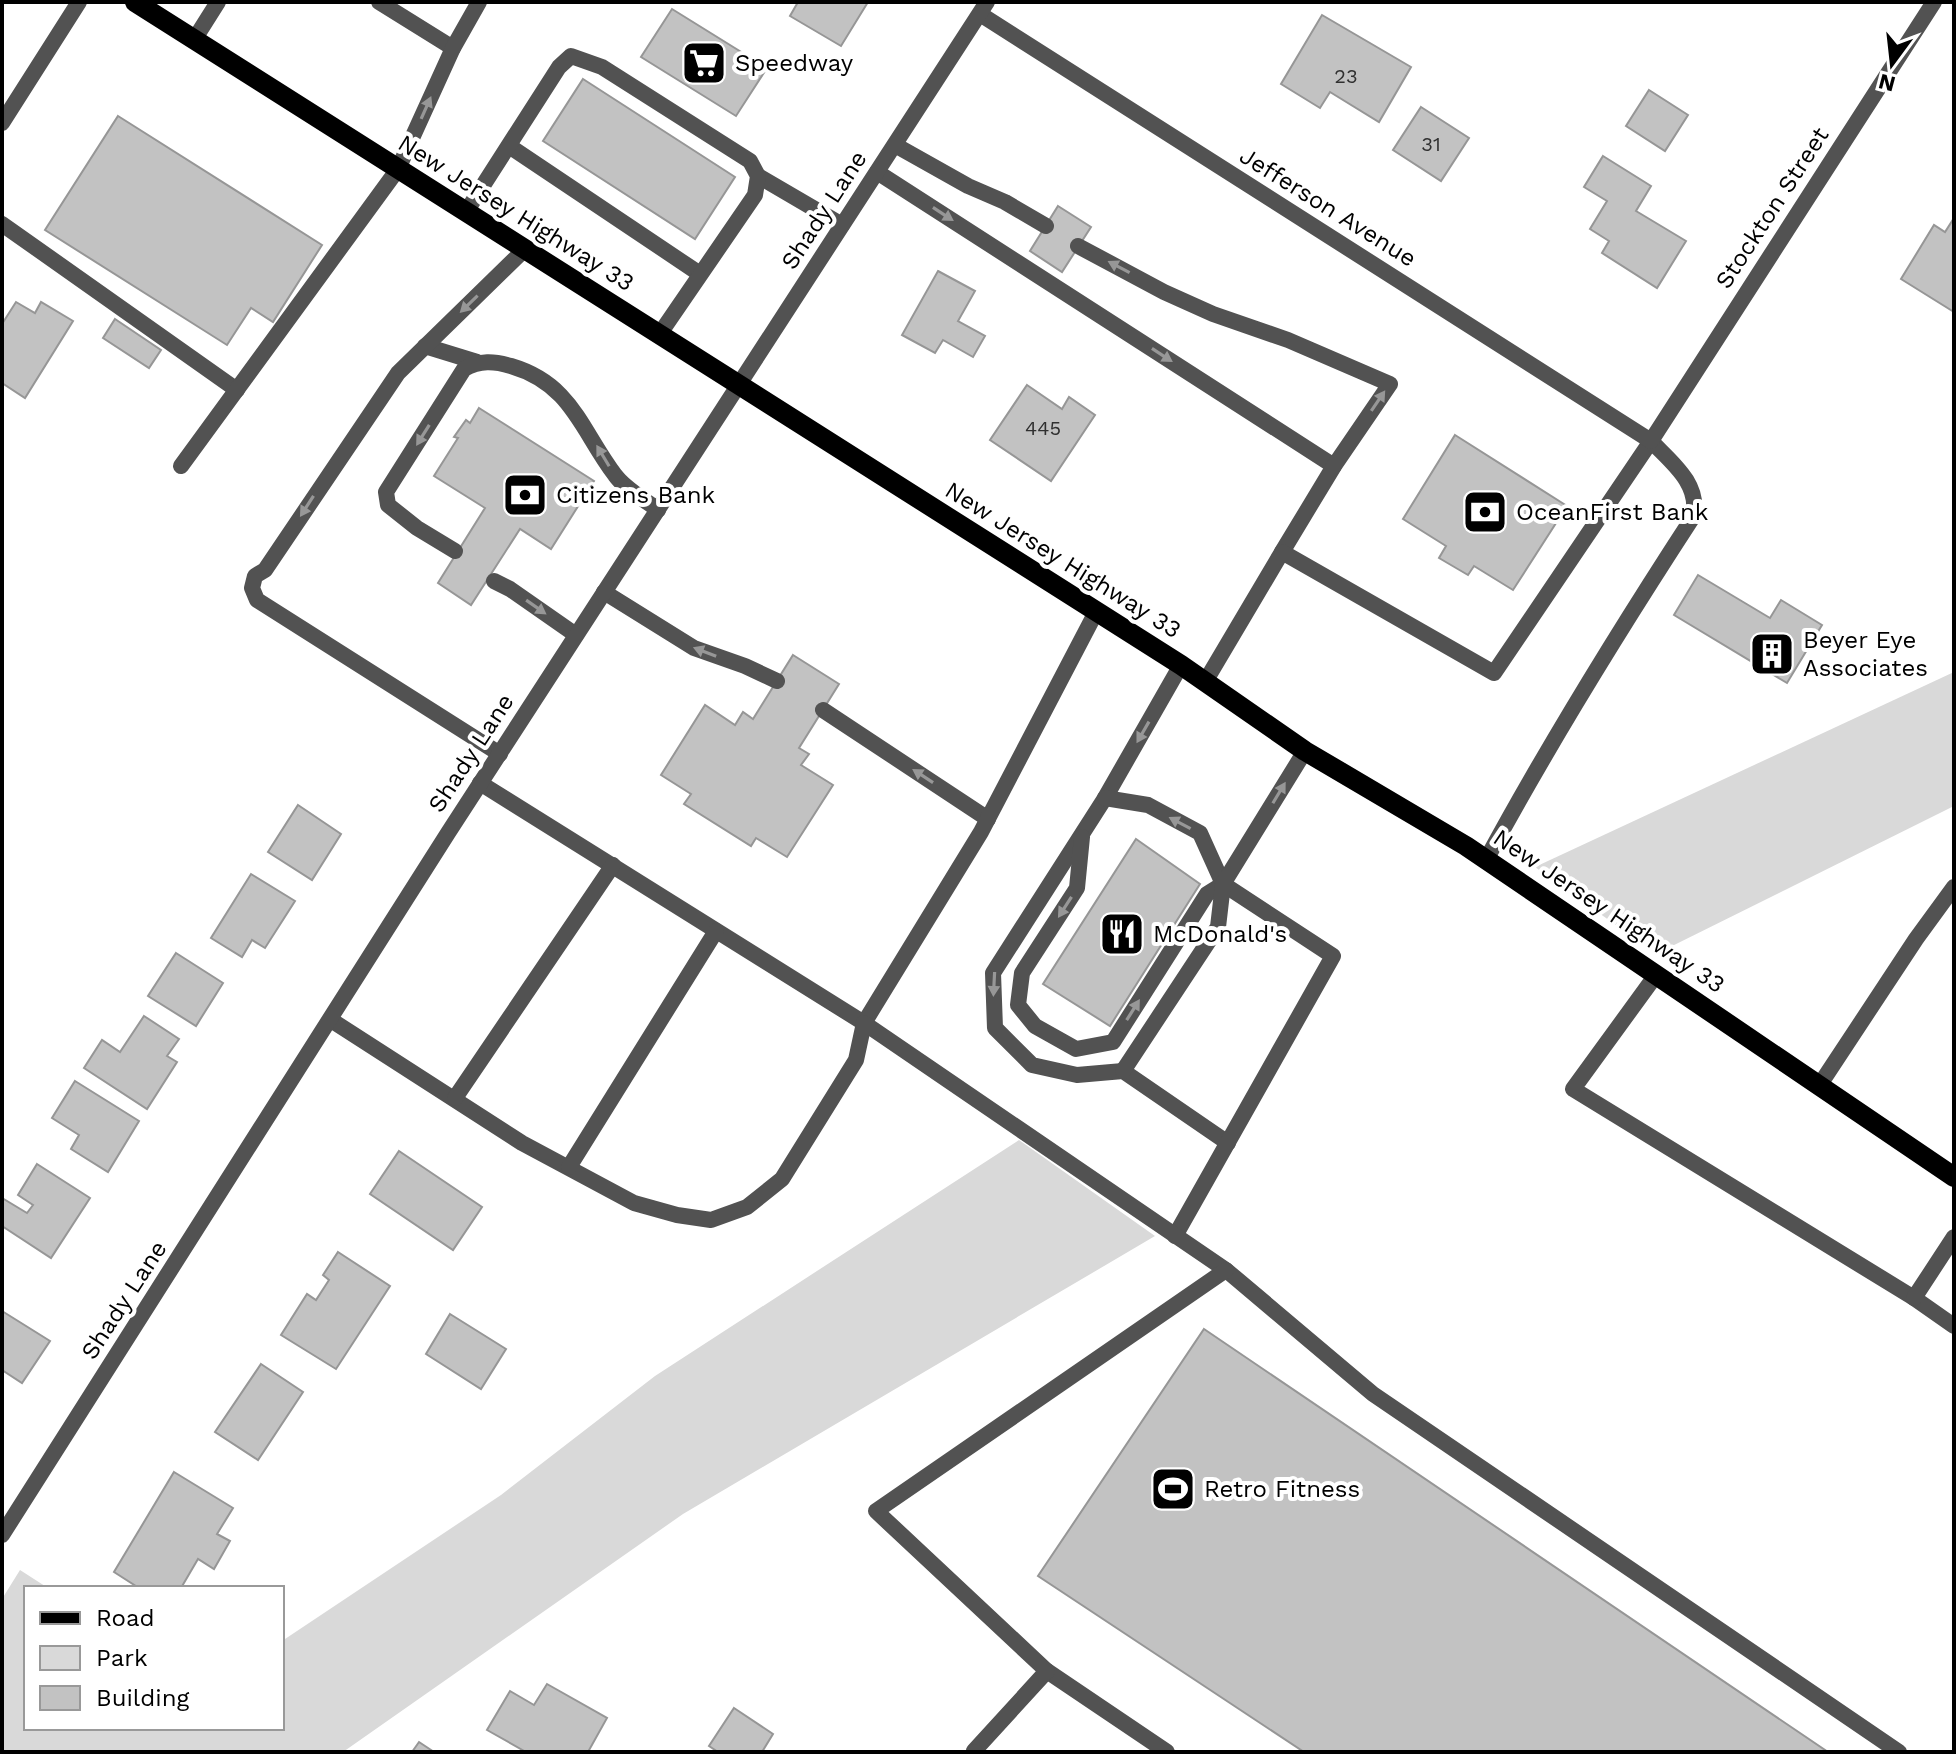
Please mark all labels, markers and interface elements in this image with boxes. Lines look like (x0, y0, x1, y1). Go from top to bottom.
north arrow (1852, 24, 1932, 104)
supermarket icon: Speedway (680, 39, 728, 87)
place label: Speedway (735, 49, 854, 77)
house number: 23 (1334, 64, 1358, 88)
text: N (1876, 69, 1898, 97)
one-way arrow (419, 97, 433, 120)
street label: Stockton Street (1709, 122, 1835, 294)
street label: New Jersey Highway 33 (393, 129, 639, 297)
house number: 31 (1421, 132, 1441, 156)
street label: Jefferson Avenue (1235, 141, 1421, 273)
street label: Shady Lane (775, 146, 873, 274)
one-way arrow (932, 206, 954, 220)
one-way arrow (1108, 261, 1130, 275)
one-way arrow (460, 294, 479, 312)
one-way arrow (1151, 347, 1172, 362)
one-way arrow (1370, 391, 1385, 412)
house number: 445 (1025, 416, 1061, 440)
one-way arrow (415, 424, 430, 445)
one-way arrow (596, 445, 610, 467)
bank icon: Citizens Bank (501, 471, 549, 519)
street label: New Jersey Highway 33 (940, 476, 1186, 644)
place label: Citizens Bank (556, 481, 716, 509)
bank icon: OceanFirst Bank (1461, 488, 1509, 536)
one-way arrow (300, 495, 315, 517)
place label: OceanFirst Bank (1516, 498, 1709, 526)
one-way arrow (525, 599, 546, 614)
place label: Beyer Eye Associates (1803, 626, 1928, 682)
building icon: Beyer Eye Associates (1748, 630, 1796, 678)
one-way arrow (693, 645, 717, 658)
street label: Shady Lane (422, 689, 520, 817)
one-way arrow (1136, 721, 1150, 743)
one-way arrow (912, 768, 933, 783)
one-way arrow (1272, 782, 1286, 804)
one-way arrow (1169, 816, 1192, 829)
street label: New Jersey Highway 33 (1488, 823, 1730, 999)
one-way arrow (1058, 896, 1072, 918)
restaurant icon: McDonald's (1098, 910, 1146, 958)
place label: McDonald's (1153, 920, 1287, 948)
one-way arrow (988, 971, 1001, 997)
one-way arrow (1126, 999, 1140, 1021)
street label: Shady Lane (75, 1236, 173, 1364)
sports icon: Retro Fitness (1149, 1465, 1197, 1513)
place label: Retro Fitness (1204, 1475, 1360, 1503)
legend (24, 1586, 284, 1730)
text: Road (96, 1604, 155, 1632)
text: Park (96, 1644, 148, 1672)
text: Building (96, 1684, 189, 1712)

